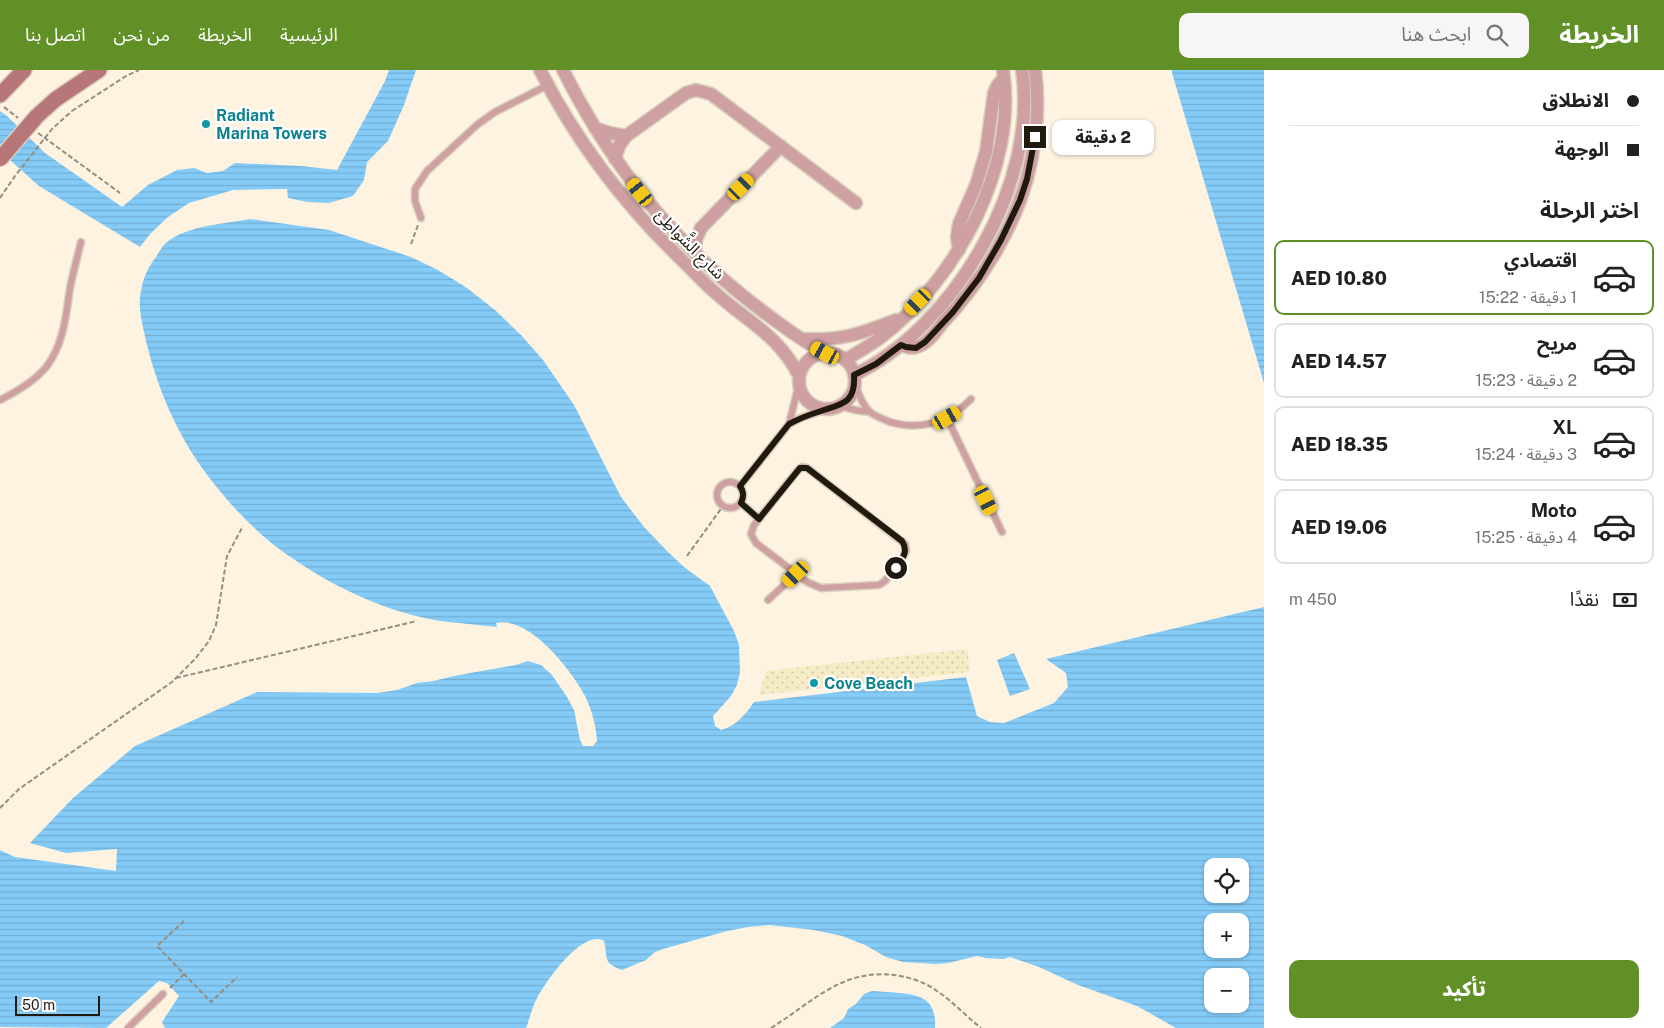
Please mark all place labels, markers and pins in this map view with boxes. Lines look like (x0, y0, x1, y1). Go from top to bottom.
place label: Radiant Marina Towers (216, 106, 327, 143)
marker: Radiant Marina Towers (200, 118, 212, 130)
place label: Cove Beach (824, 674, 913, 693)
marker: Cove Beach (808, 677, 820, 689)

